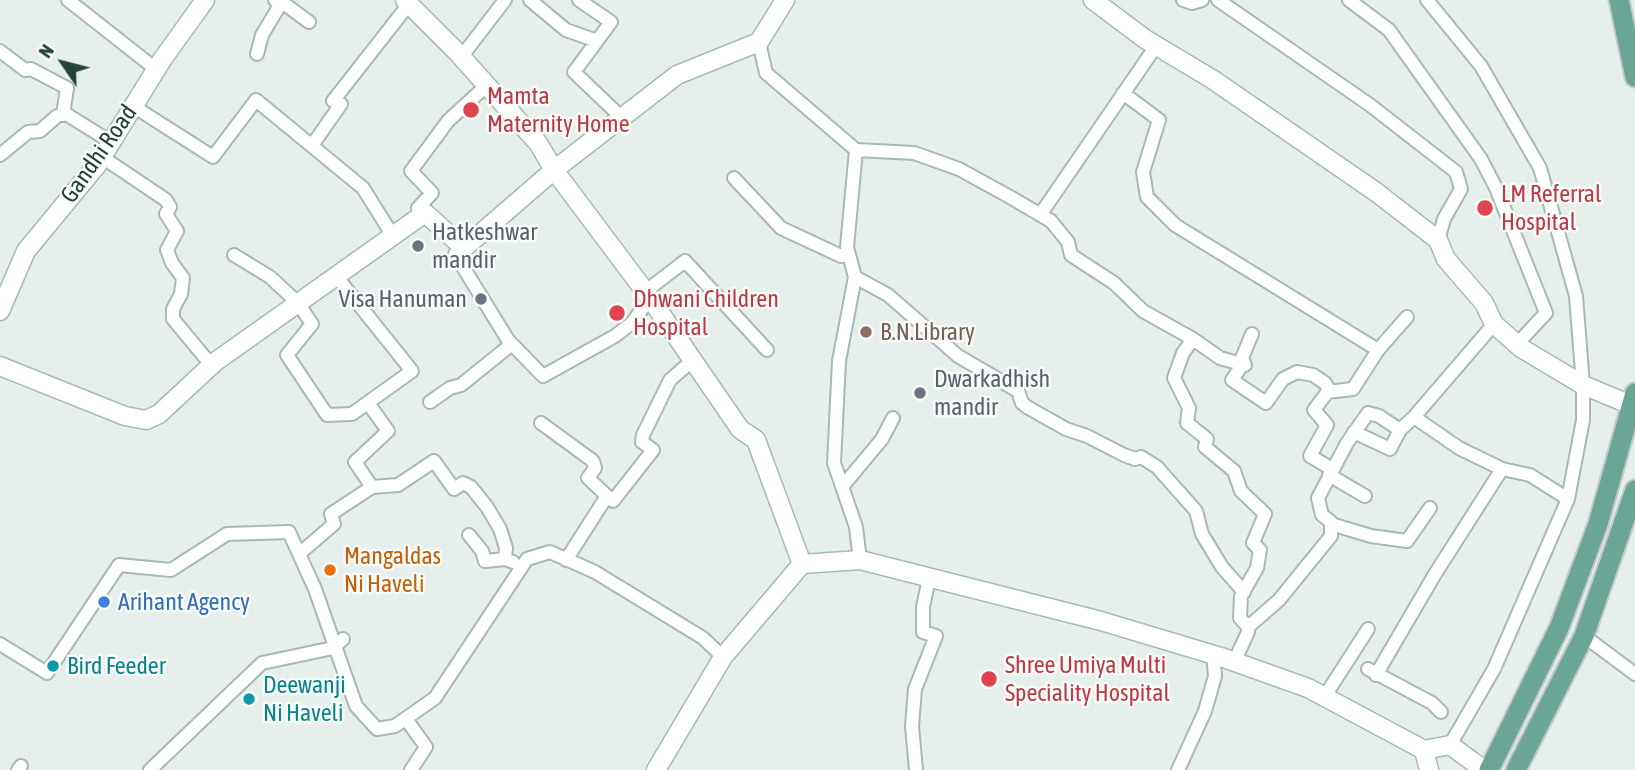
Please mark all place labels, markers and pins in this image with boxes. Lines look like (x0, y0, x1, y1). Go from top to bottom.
place label: Mamta Maternity Home (487, 82, 630, 138)
marker: Mamta Maternity Home (461, 100, 481, 120)
place label: LM Referral Hospital (1501, 180, 1601, 236)
marker: LM Referral Hospital (1475, 198, 1495, 218)
place label: Hatkeshwar mandir (432, 218, 537, 274)
marker: Hatkeshwar mandir (410, 238, 426, 254)
place label: Visa Hanuman (338, 285, 467, 313)
place label: Dhwani Children Hospital (633, 285, 779, 341)
marker: Visa Hanuman (473, 291, 489, 307)
marker: Dhwani Children Hospital (607, 303, 627, 323)
place label: B.N.Library (880, 318, 975, 346)
marker: B.N.Library (858, 324, 874, 340)
place label: Dwarkadhish mandir (934, 365, 1050, 421)
marker: Dwarkadhish mandir (912, 385, 928, 401)
place label: Mangaldas Ni Haveli (344, 542, 441, 598)
marker: Mangaldas Ni Haveli (322, 562, 338, 578)
place label: Arihant Agency (118, 588, 250, 616)
marker: Arihant Agency (96, 594, 112, 610)
place label: Shree Umiya Multi Speciality Hospital (1005, 651, 1170, 707)
place label: Bird Feeder (67, 652, 166, 680)
marker: Bird Feeder (45, 658, 61, 674)
marker: Shree Umiya Multi Speciality Hospital (979, 669, 999, 689)
place label: Deewanji Ni Haveli (263, 671, 346, 727)
marker: Deewanji Ni Haveli (241, 691, 257, 707)

